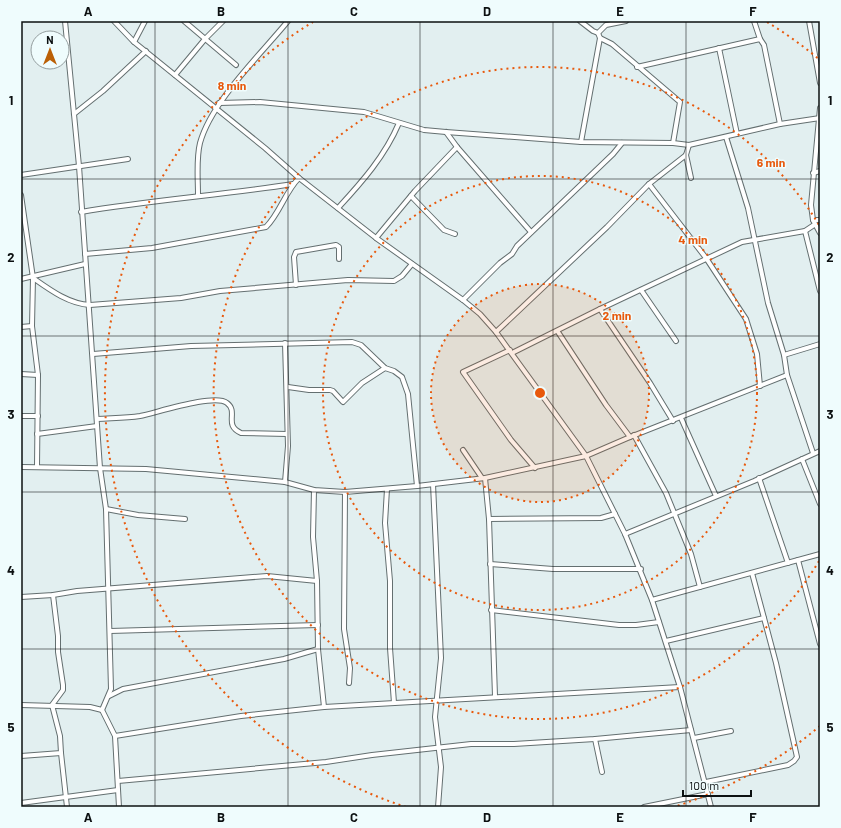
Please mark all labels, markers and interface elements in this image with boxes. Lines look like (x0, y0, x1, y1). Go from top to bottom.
text: A (84, 3, 93, 19)
text: B (217, 3, 225, 19)
text: C (350, 3, 358, 19)
text: D (483, 3, 491, 19)
text: E (616, 3, 624, 19)
text: F (749, 3, 757, 19)
north arrow (30, 30, 70, 70)
text: N (46, 33, 54, 46)
text: 8 min (218, 78, 246, 92)
text: 1 (9, 92, 13, 108)
text: 1 (828, 92, 832, 108)
text: 6 min (757, 155, 785, 169)
text: 4 min (678, 232, 708, 246)
text: 2 (7, 249, 15, 265)
text: 2 (826, 249, 834, 265)
text: 2 min (603, 308, 631, 322)
centre of rings (533, 386, 547, 400)
text: 3 (7, 406, 15, 422)
text: 3 (826, 406, 834, 422)
text: 4 (7, 562, 15, 578)
text: 4 (826, 562, 834, 578)
text: 5 (7, 719, 15, 735)
text: 5 (826, 719, 834, 735)
scale bar (683, 772, 751, 798)
text: 100 m (689, 778, 719, 792)
text: A (84, 809, 93, 825)
text: B (217, 809, 225, 825)
text: C (350, 809, 358, 825)
text: D (483, 809, 491, 825)
text: E (616, 809, 624, 825)
text: F (749, 809, 757, 825)

